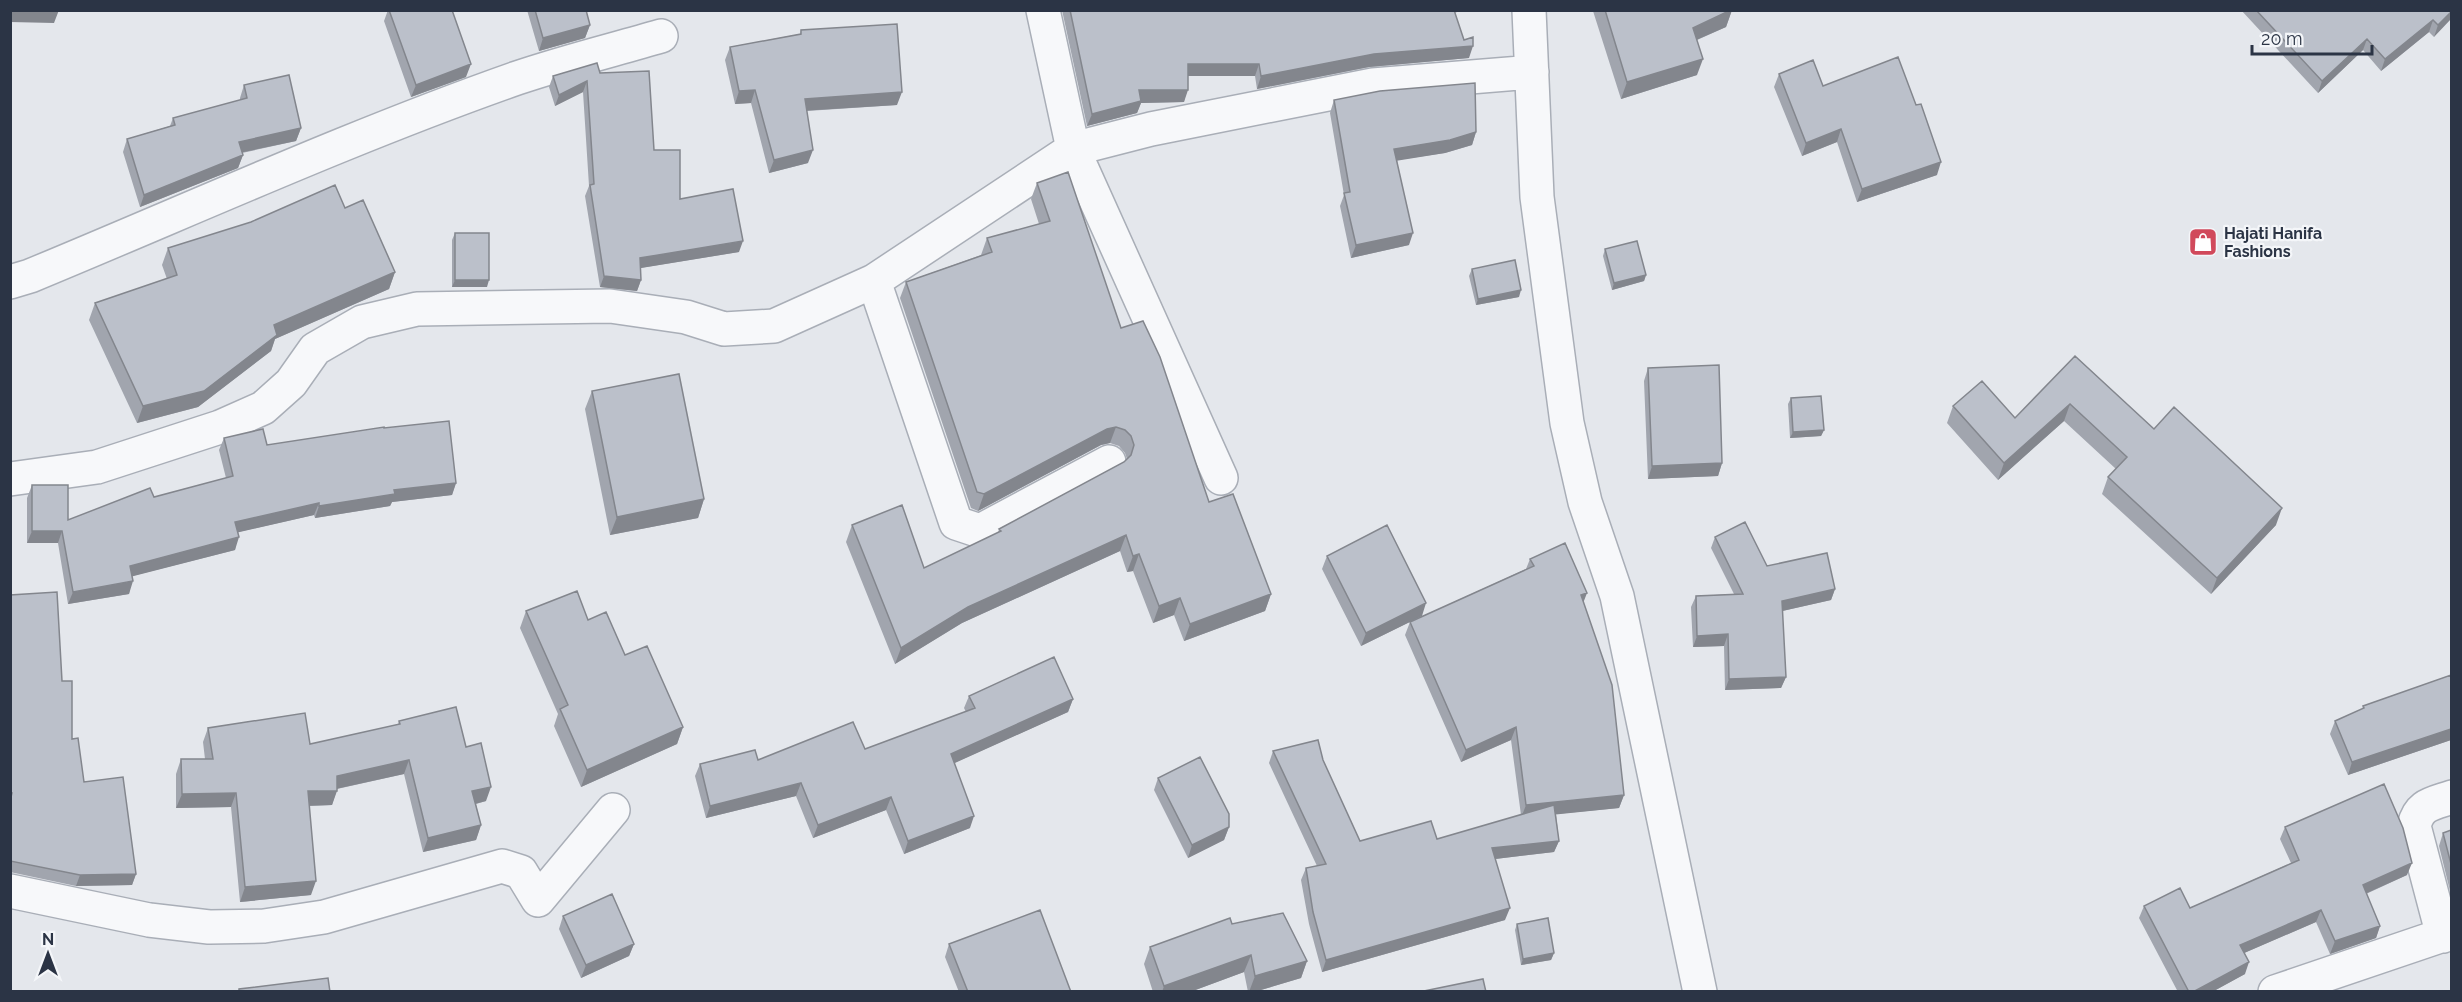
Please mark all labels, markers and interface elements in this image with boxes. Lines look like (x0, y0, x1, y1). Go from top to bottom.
scale bar (2252, 18, 2372, 56)
text: 20 m (2261, 28, 2303, 49)
place label: Hajati Hanifa Fashions (2224, 224, 2322, 261)
shop icon: Hajati Hanifa Fashions (2187, 226, 2219, 258)
north arrow (18, 924, 78, 984)
text: N (42, 930, 54, 949)

